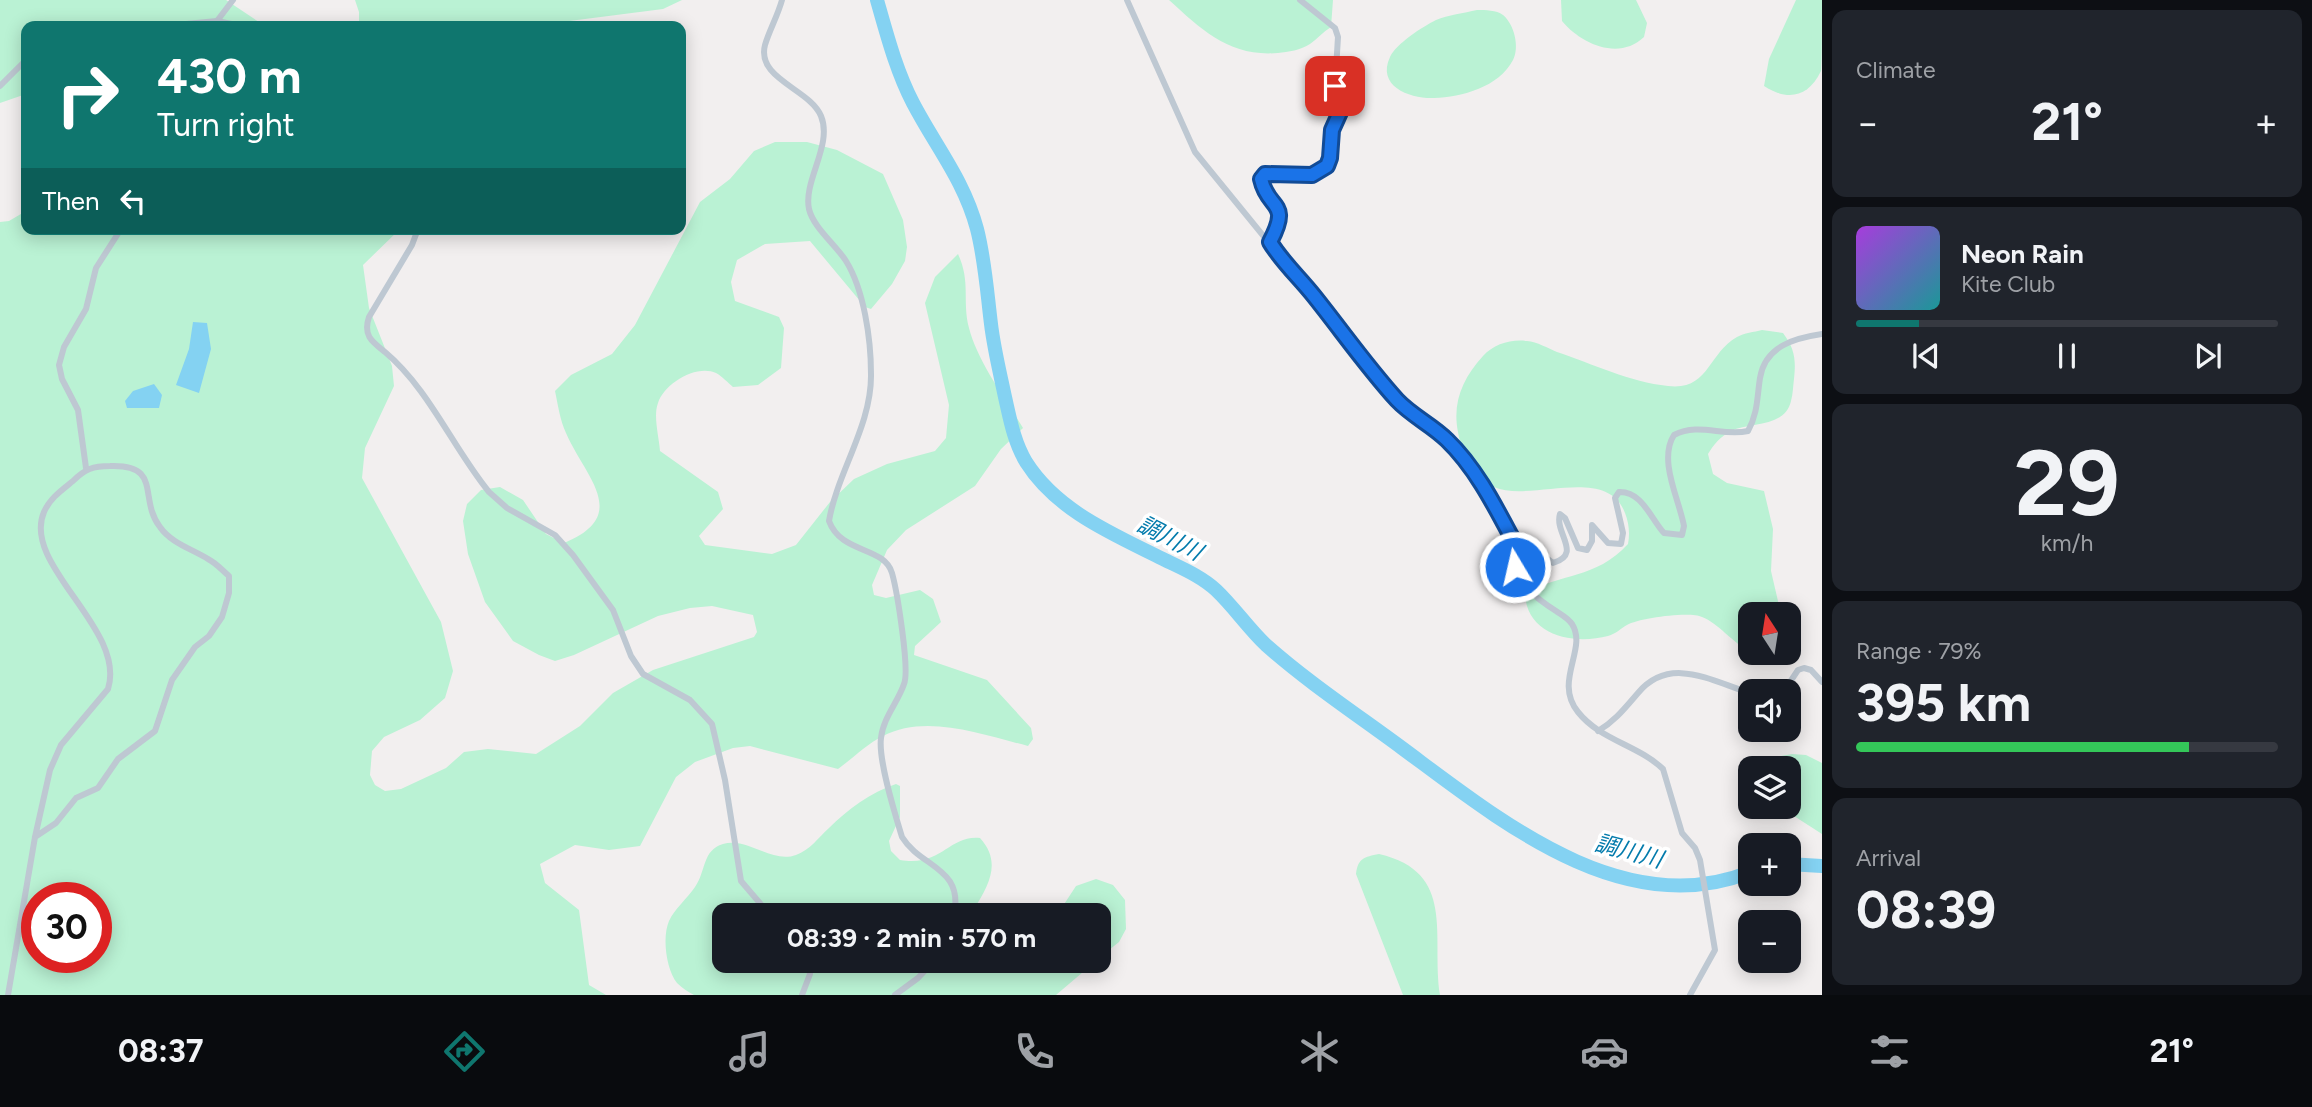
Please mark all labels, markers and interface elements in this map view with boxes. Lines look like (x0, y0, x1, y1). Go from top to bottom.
text: 430 m (157, 46, 301, 105)
icon: right (42, 49, 133, 140)
pin (1305, 56, 1365, 116)
text: Climate (1856, 56, 1935, 84)
icon: arrive (1316, 67, 1354, 105)
text: 21° (2031, 91, 2103, 153)
text: − (1856, 100, 1880, 146)
text: + (2254, 100, 2278, 146)
text: Turn right (157, 106, 295, 144)
icon: left (114, 182, 152, 220)
text: Then (42, 185, 100, 217)
text: Neon Rain (1961, 238, 2084, 270)
text: Kite Club (1961, 270, 2055, 298)
icon: previous (1907, 337, 1945, 375)
icon: pause (2048, 337, 2086, 375)
icon: next (2189, 337, 2227, 375)
text: 29 (2014, 429, 2120, 538)
water label: 調川川 (1133, 510, 1210, 567)
text: km/h (2041, 529, 2093, 557)
position arrow (1478, 530, 1552, 604)
north arrow (1738, 602, 1801, 665)
map controls (1738, 602, 1801, 973)
text: Range · 79% (1856, 637, 1982, 665)
text: 395 km (1856, 672, 2031, 734)
button: sound (1738, 679, 1801, 742)
button: layers (1738, 756, 1801, 819)
water label: 調川川 (1592, 829, 1669, 874)
button: + (1738, 833, 1801, 896)
text: Arrival (1856, 844, 1921, 872)
text: 08:39 (1856, 879, 1996, 941)
speed limit sign: 30 (21, 882, 112, 973)
button: − (1738, 910, 1801, 973)
text: 08:39 · 2 min · 570 m (787, 922, 1036, 954)
icon: directions (440, 1027, 489, 1076)
icon: music (725, 1027, 774, 1076)
icon: phone (1010, 1027, 1059, 1076)
icon: climate (1295, 1027, 1344, 1076)
icon: car (1580, 1027, 1629, 1076)
icon: filters (1865, 1027, 1914, 1076)
text: 08:37 (118, 1032, 204, 1070)
text: 21° (2150, 1032, 2194, 1070)

